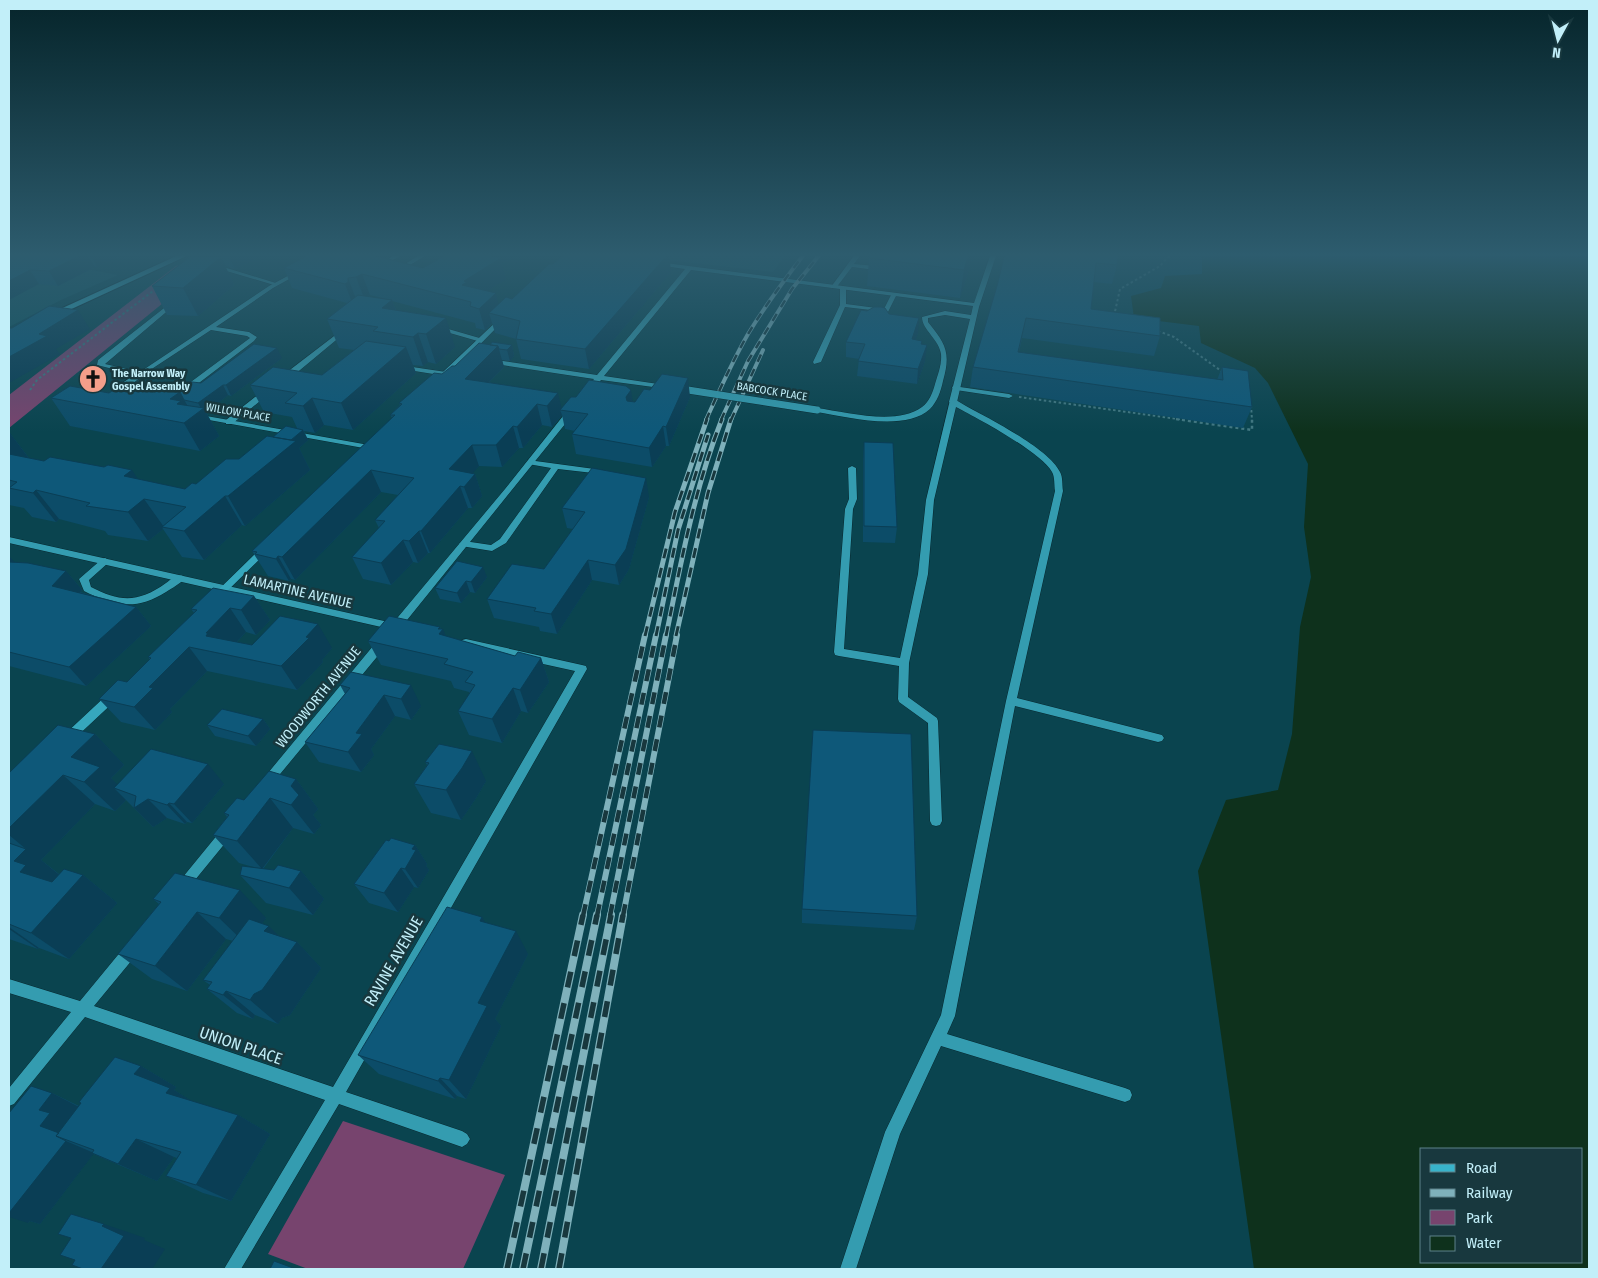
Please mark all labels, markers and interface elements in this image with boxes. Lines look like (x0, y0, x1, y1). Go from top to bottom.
north arrow (1533, 15, 1583, 65)
text: N (1551, 43, 1562, 61)
church icon: The Narrow Way Gospel Assembly (78, 364, 108, 394)
place label: The Narrow Way Gospel Assembly (112, 367, 190, 393)
street label: BABCOCK PLACE (736, 380, 808, 403)
street label: WILLOW PLACE (205, 400, 271, 425)
street label: LAMARTINE AVENUE (242, 571, 354, 612)
street label: WOODWORTH AVENUE (272, 643, 365, 751)
street label: RAVINE AVENUE (360, 913, 427, 1010)
street label: UNION PLACE (197, 1022, 285, 1068)
legend (1420, 1148, 1583, 1263)
text: Road (1466, 1159, 1497, 1177)
text: Railway (1466, 1184, 1513, 1202)
text: Park (1466, 1209, 1493, 1227)
text: Water (1466, 1234, 1502, 1252)

